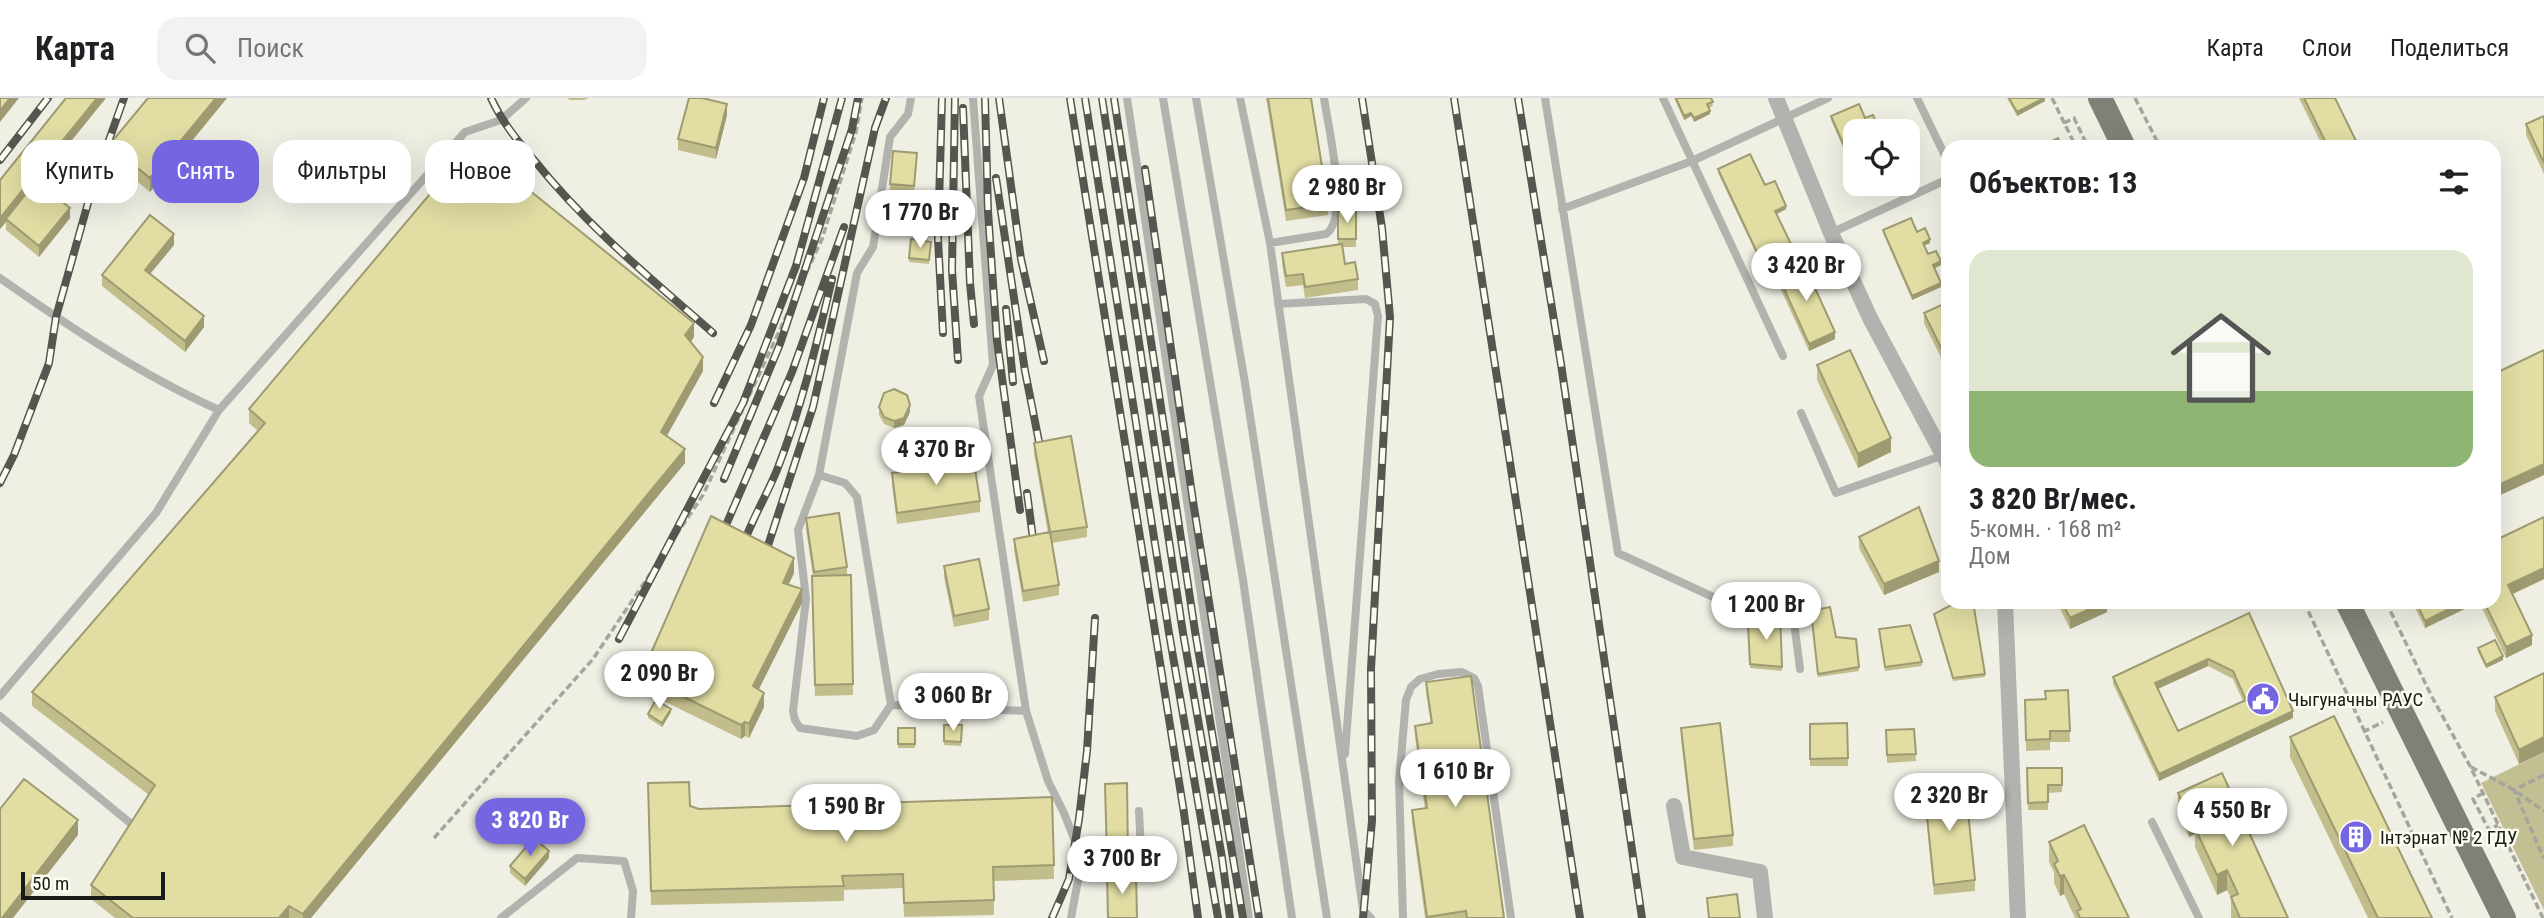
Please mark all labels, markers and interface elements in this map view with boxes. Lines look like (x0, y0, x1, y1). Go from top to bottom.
search box (157, 17, 647, 80)
text: Карта (35, 29, 115, 68)
icon: search (181, 29, 219, 67)
text: Поиск (237, 33, 304, 63)
text: Карта (2206, 34, 2264, 62)
text: Слои (2302, 34, 2352, 62)
text: Поделиться (2390, 34, 2509, 62)
map controls (1843, 119, 1920, 196)
button: locate (1843, 119, 1920, 196)
chip: Купить (21, 140, 138, 203)
chip: Снять (152, 140, 259, 203)
chip: Фильтры (273, 140, 411, 203)
chip: Новое (425, 140, 535, 203)
icon: filters (2435, 163, 2473, 201)
text: Объектов: 13 (1969, 165, 2137, 200)
pin: 2 980 Br (1275, 166, 1419, 225)
text: 2 980 Br (1308, 174, 1386, 201)
pin: 1 770 Br (848, 190, 992, 250)
text: 1 770 Br (881, 199, 959, 226)
pin: 3 420 Br (1734, 244, 1878, 303)
text: 3 420 Br (1767, 252, 1845, 279)
icon: home (2158, 295, 2284, 421)
pin: 4 370 Br (864, 428, 1008, 487)
text: 4 370 Br (897, 436, 975, 463)
text: 3 820 Br/мес. (1969, 481, 2137, 516)
text: 5-комн. · 168 m² (1969, 516, 2121, 543)
text: Дом (1969, 543, 2011, 570)
pin: 1 200 Br (1694, 582, 1838, 642)
text: 1 200 Br (1727, 591, 1805, 618)
pin: 2 090 Br (587, 652, 731, 711)
text: 2 090 Br (620, 660, 698, 687)
pin: 3 060 Br (881, 674, 1025, 733)
public building icon: Чыгуначны РАУС (2244, 680, 2282, 718)
text: 3 060 Br (914, 682, 992, 709)
place label: Чыгуначны РАУС (2288, 688, 2423, 711)
pin: 1 610 Br (1383, 750, 1527, 809)
text: 1 610 Br (1416, 758, 1494, 785)
pin: 2 320 Br (1877, 774, 2021, 833)
text: 2 320 Br (1910, 782, 1988, 809)
pin: 1 590 Br (774, 784, 918, 844)
pin: 4 550 Br (2160, 788, 2304, 848)
text: 1 590 Br (807, 793, 885, 820)
text: 4 550 Br (2193, 797, 2271, 824)
pin: 3 820 Br (458, 798, 602, 858)
text: 3 820 Br (491, 807, 569, 834)
building icon: Інтэрнат № 2 ГДУ (2337, 818, 2375, 856)
place label: Інтэрнат № 2 ГДУ (2380, 826, 2517, 849)
pin: 3 700 Br (1050, 836, 1194, 896)
text: 3 700 Br (1083, 845, 1161, 872)
scale bar (21, 869, 164, 901)
text: 50 m (32, 872, 69, 895)

